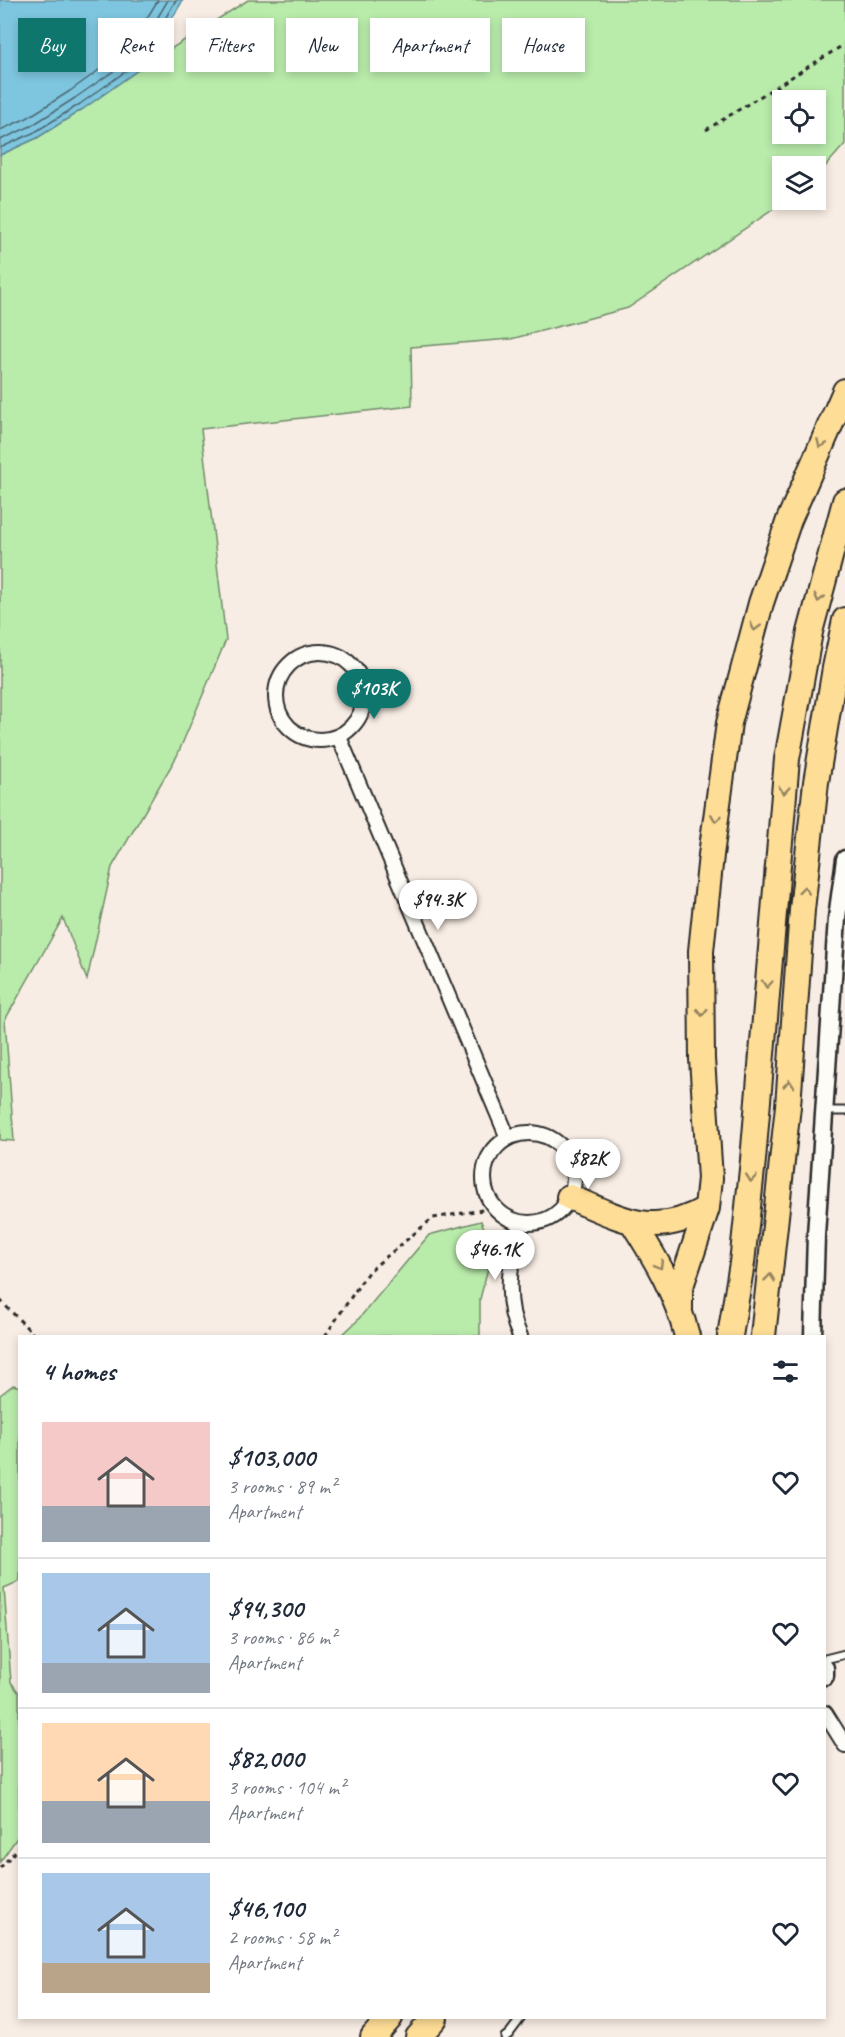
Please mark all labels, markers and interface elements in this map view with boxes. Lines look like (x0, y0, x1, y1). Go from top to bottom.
chip: Buy (18, 18, 86, 72)
chip: Rent (98, 18, 174, 72)
chip: Filters (186, 18, 274, 72)
chip: New (286, 18, 358, 72)
chip: Apartment (370, 18, 490, 72)
chip: House (502, 18, 585, 72)
map controls (772, 90, 826, 210)
button: locate (772, 90, 826, 144)
button: layers (772, 156, 826, 210)
one-way arrow (816, 438, 828, 449)
one-way arrow (814, 593, 827, 603)
one-way arrow (750, 621, 762, 632)
pin: $103K (332, 669, 416, 720)
text: $103K (351, 676, 397, 701)
one-way arrow (778, 785, 791, 794)
one-way arrow (710, 813, 723, 823)
pin: $94.3K (389, 880, 487, 931)
one-way arrow (797, 885, 810, 895)
text: $94.3K (413, 887, 463, 912)
one-way arrow (761, 979, 774, 989)
one-way arrow (696, 1008, 708, 1017)
one-way arrow (783, 1080, 796, 1089)
pin: $82K (552, 1139, 624, 1190)
text: $82K (569, 1146, 607, 1171)
one-way arrow (745, 1174, 758, 1183)
pin: $46.1K (446, 1230, 544, 1281)
text: $46.1K (470, 1237, 520, 1262)
one-way arrow (652, 1259, 663, 1269)
one-way arrow (763, 1274, 776, 1283)
text: 4 homes (42, 1355, 115, 1388)
icon: filters (769, 1355, 802, 1388)
text: $103,000 (228, 1441, 315, 1474)
icon: home (90, 1446, 162, 1518)
icon: heart (769, 1466, 802, 1499)
text: 3 rooms · 89 m² (228, 1474, 336, 1499)
text: Apartment (228, 1499, 301, 1524)
text: $94,300 (228, 1592, 303, 1625)
icon: home (90, 1597, 162, 1669)
icon: heart (769, 1617, 802, 1650)
text: 3 rooms · 86 m² (228, 1625, 336, 1650)
text: Apartment (228, 1650, 301, 1675)
text: $82,000 (228, 1742, 303, 1775)
icon: home (90, 1747, 162, 1819)
icon: heart (769, 1767, 802, 1800)
text: 3 rooms · 104 m² (228, 1775, 345, 1800)
text: Apartment (228, 1800, 301, 1825)
text: $46,100 (228, 1892, 304, 1925)
icon: home (90, 1897, 162, 1969)
icon: heart (769, 1917, 802, 1950)
text: 2 rooms · 58 m² (228, 1925, 336, 1950)
text: Apartment (228, 1950, 301, 1975)

